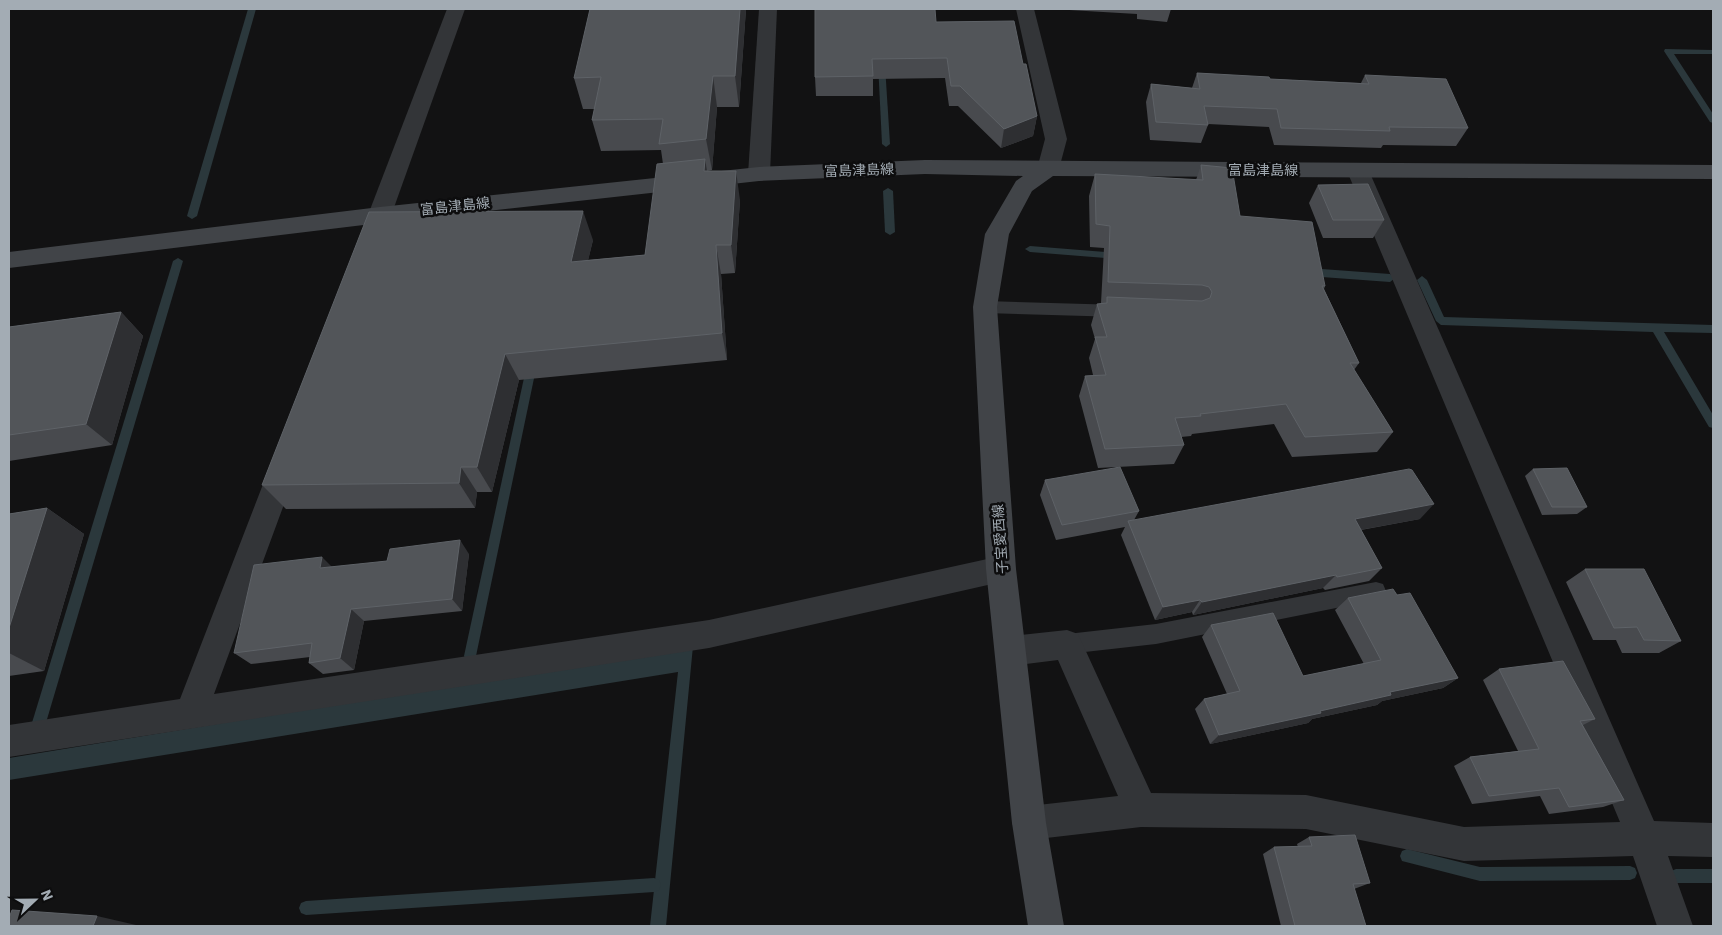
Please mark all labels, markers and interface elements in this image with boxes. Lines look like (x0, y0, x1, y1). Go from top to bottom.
street label: 富島津島線 (824, 160, 894, 180)
street label: 富島津島線 (1228, 161, 1298, 179)
street label: 富島津島線 (419, 193, 491, 219)
street label: 子宝愛西線 (989, 503, 1011, 575)
north arrow (10, 875, 60, 925)
text: N (37, 887, 57, 903)

